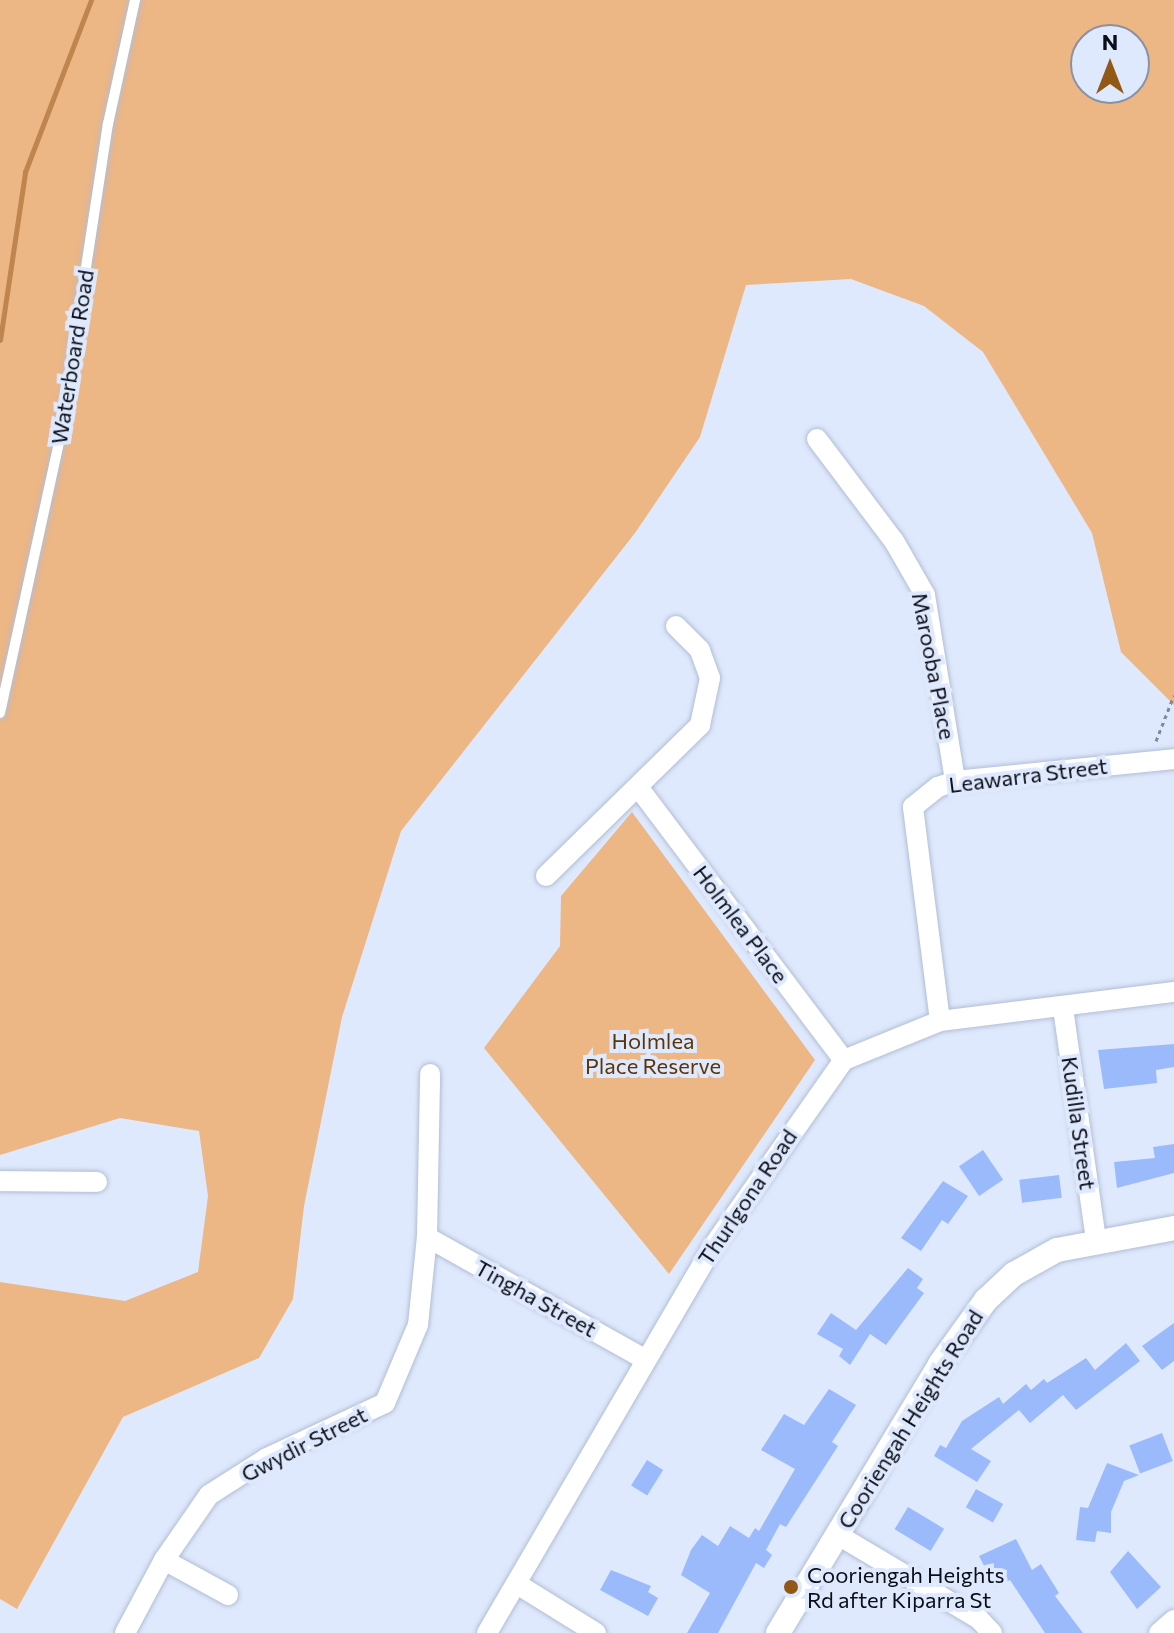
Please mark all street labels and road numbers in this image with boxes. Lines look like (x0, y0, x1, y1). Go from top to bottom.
street label: Waterboard Road (45, 268, 99, 446)
street label: Marooba Place (907, 590, 961, 742)
street label: Leawarra Street (947, 752, 1109, 798)
street label: Holmlea Place (688, 860, 794, 988)
street label: Kudilla Street (1057, 1055, 1101, 1191)
street label: Thurlgona Road (692, 1124, 802, 1270)
street label: Tingha Street (471, 1254, 601, 1342)
street label: Cooriengah Heights Road (832, 1305, 988, 1533)
street label: Gwydir Street (237, 1401, 371, 1487)

